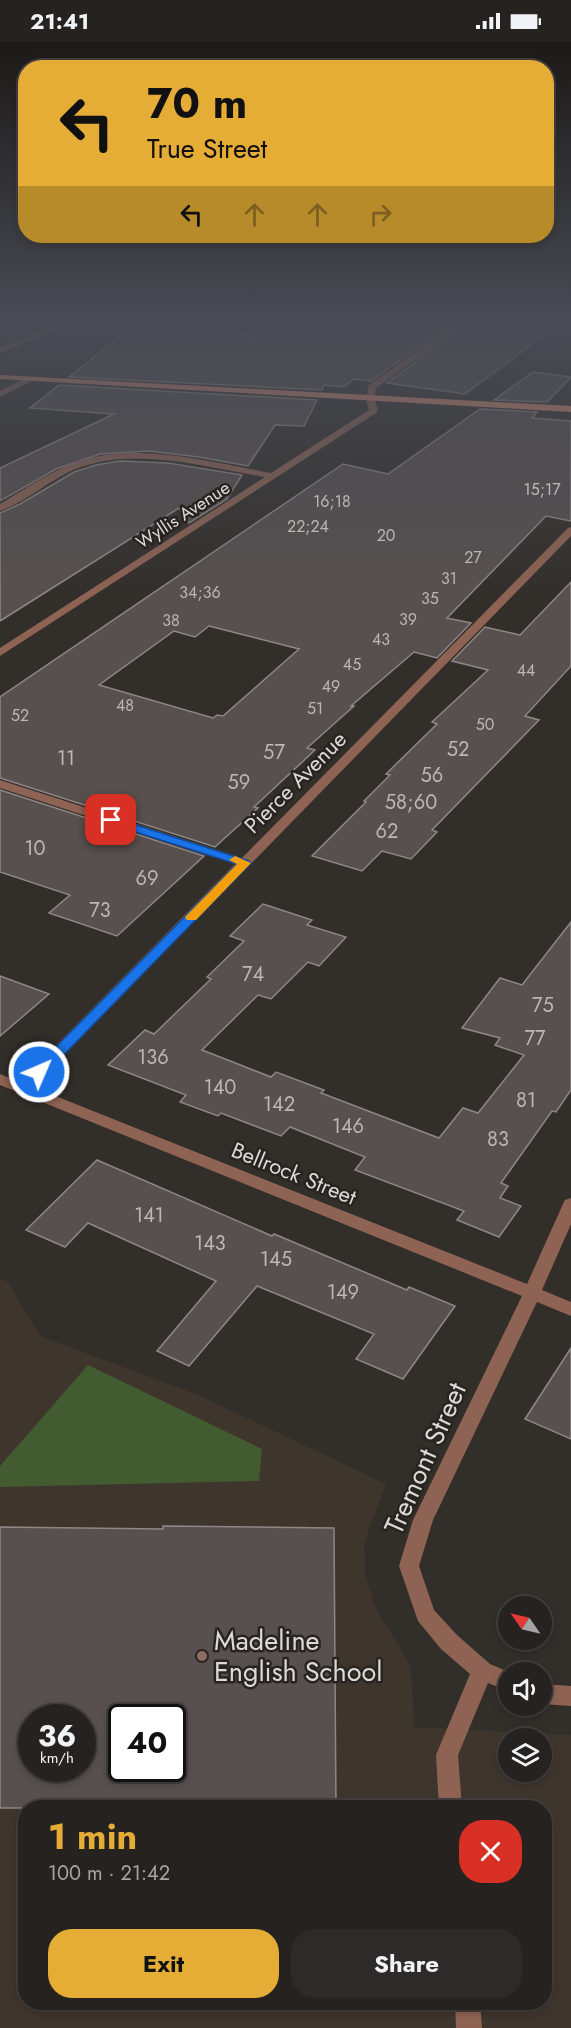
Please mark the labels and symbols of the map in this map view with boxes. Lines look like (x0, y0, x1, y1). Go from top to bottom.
street label: Wyllis Avenue (131, 475, 235, 555)
house number: 15;17 (523, 478, 561, 501)
house number: 16;18 (313, 490, 351, 513)
house number: 22;24 (287, 515, 329, 538)
house number: 20 (377, 524, 395, 547)
house number: 27 (464, 546, 482, 569)
house number: 31 (441, 567, 457, 590)
house number: 34;36 (179, 581, 221, 604)
house number: 35 (421, 587, 439, 610)
house number: 39 (399, 608, 417, 631)
house number: 38 (162, 609, 180, 632)
house number: 43 (372, 628, 390, 651)
house number: 45 (343, 653, 361, 676)
house number: 44 (517, 659, 535, 682)
house number: 49 (322, 675, 340, 698)
house number: 48 (116, 694, 134, 717)
house number: 51 (307, 697, 323, 720)
house number: 52 (11, 704, 29, 727)
house number: 50 (476, 713, 494, 736)
street label: Pierce Avenue (237, 724, 353, 840)
house number: 52 (447, 735, 469, 764)
house number: 57 (263, 738, 285, 767)
house number: 11 (57, 744, 75, 773)
house number: 56 (421, 761, 443, 790)
house number: 59 (228, 768, 250, 797)
house number: 58;60 (385, 788, 437, 817)
pin (85, 794, 136, 845)
house number: 62 (376, 817, 398, 846)
house number: 10 (25, 834, 46, 863)
house number: 69 (135, 864, 159, 893)
house number: 73 (89, 896, 111, 925)
house number: 74 (242, 960, 264, 989)
house number: 75 (532, 991, 554, 1020)
house number: 77 (525, 1024, 546, 1053)
position arrow (7, 1040, 71, 1104)
house number: 136 (137, 1043, 169, 1072)
house number: 140 (204, 1073, 236, 1102)
house number: 81 (516, 1086, 536, 1115)
house number: 142 (263, 1090, 295, 1119)
house number: 146 (332, 1112, 364, 1141)
house number: 83 (487, 1125, 509, 1154)
street label: Bellrock Street (227, 1133, 362, 1213)
house number: 141 (134, 1201, 164, 1230)
house number: 143 (194, 1229, 226, 1258)
house number: 145 (260, 1245, 292, 1274)
house number: 149 (327, 1278, 359, 1307)
street label: Tremont Street (374, 1376, 476, 1540)
north arrow (498, 1596, 552, 1650)
place label: Madeline English School (214, 1621, 382, 1691)
marker: Madeline English School (195, 1649, 209, 1663)
speed limit sign: 40 (108, 1704, 186, 1782)

